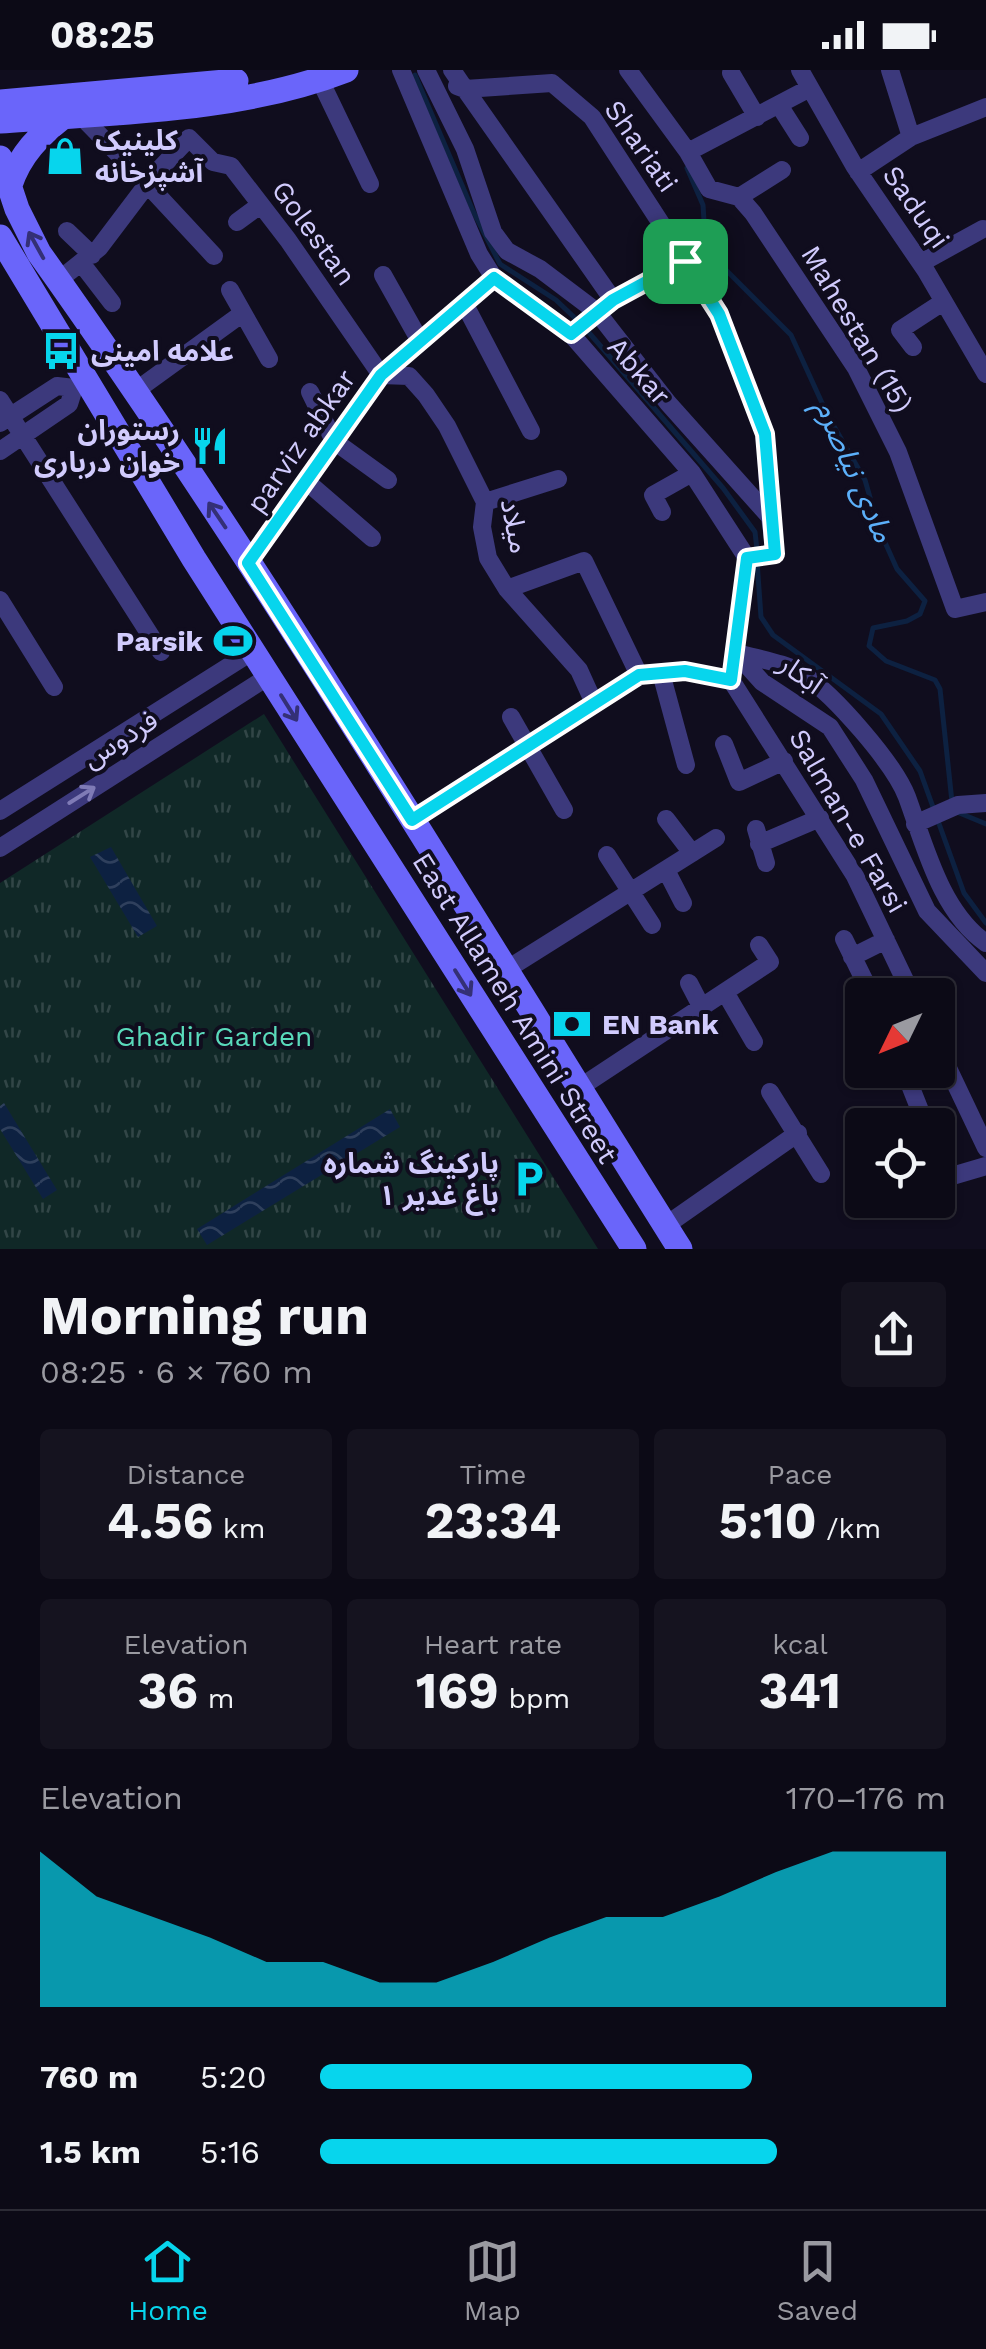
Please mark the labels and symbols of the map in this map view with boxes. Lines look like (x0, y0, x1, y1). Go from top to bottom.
street label: Shariati (598, 94, 684, 198)
place label: کلینیک آشپزخانه (95, 124, 204, 190)
shop icon: کلینیک آشپزخانه (44, 135, 86, 177)
street label: Saduqi (876, 159, 956, 255)
street label: Golestan (265, 174, 363, 292)
pin (643, 219, 728, 304)
one-way arrow (26, 231, 46, 260)
street label: Mahestan (15) (794, 240, 920, 418)
bus stop icon: علامه امینی (40, 330, 82, 372)
street label: Abkar (601, 330, 677, 412)
place label: علامه امینی (91, 335, 234, 368)
street label: parviz abkar (239, 363, 363, 519)
water label: مادی نیاصرم (803, 394, 902, 550)
place label: رستوران خوان درباری (34, 414, 180, 479)
restaurant icon: رستوران خوان درباری (189, 425, 231, 467)
street label: میلاد (494, 496, 536, 556)
one-way arrow (207, 502, 228, 530)
sports icon: Parsik (212, 620, 254, 662)
place label: Parsik (116, 625, 204, 658)
street label: آبکار (772, 646, 831, 702)
one-way arrow (279, 693, 299, 722)
street label: فردوس (76, 703, 164, 775)
street label: Salman-e Farsi (782, 723, 914, 919)
one-way arrow (67, 785, 96, 806)
street label: East Allameh Amini Street (406, 847, 624, 1170)
one-way arrow (453, 968, 474, 996)
north arrow (845, 978, 955, 1088)
bank icon: EN Bank (551, 1003, 593, 1045)
place label: EN Bank (602, 1008, 719, 1041)
park label: Ghadir Garden (116, 1020, 312, 1053)
place label: پارکینگ شماره ۱ باغ غدیر (324, 1147, 499, 1216)
parking icon: پارکینگ شماره ۱ باغ غدیر (508, 1158, 550, 1200)

